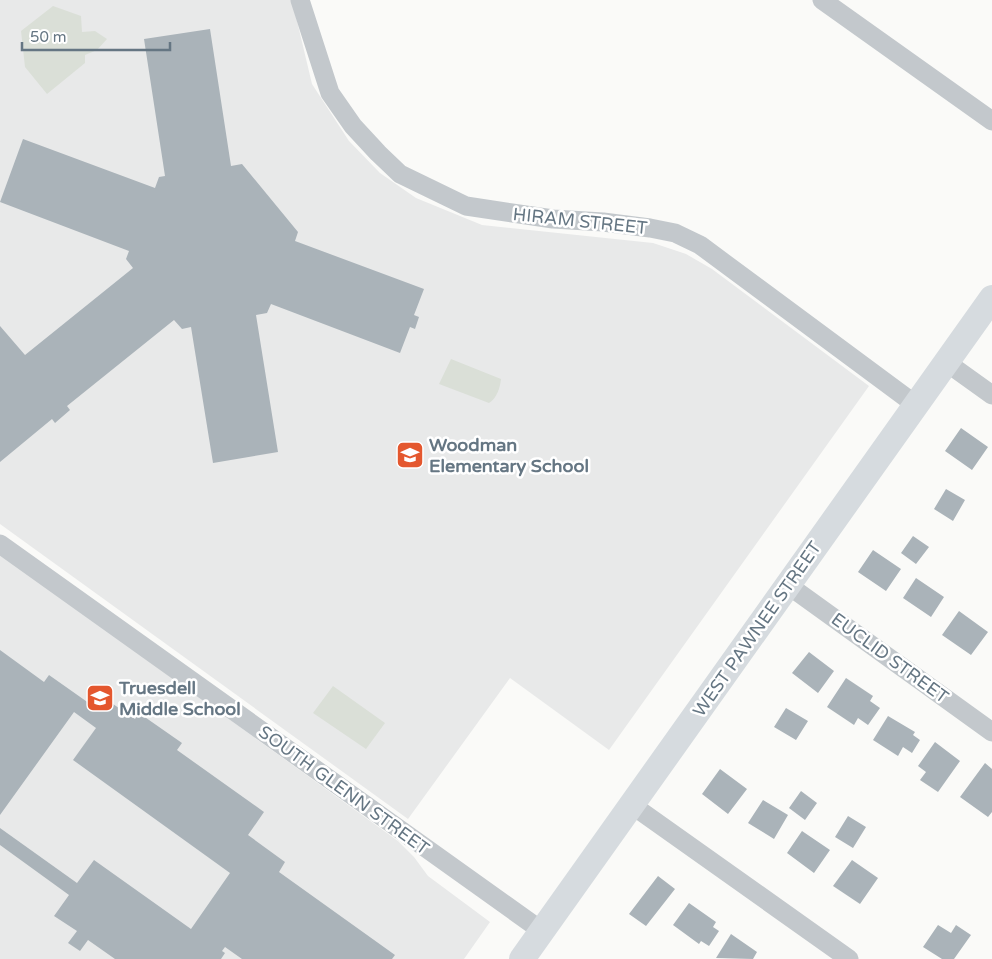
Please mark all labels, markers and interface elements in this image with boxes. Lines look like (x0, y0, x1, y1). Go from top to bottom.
scale bar (22, 20, 170, 52)
text: 50 m (30, 28, 67, 46)
street label: HIRAM STREET (512, 203, 648, 239)
place label: Woodman Elementary School (429, 434, 589, 477)
school or university icon: Woodman Elementary School (395, 440, 425, 470)
street label: WEST PAWNEE STREET (688, 537, 826, 721)
street label: EUCLID STREET (827, 608, 953, 708)
place label: Truesdell Middle School (118, 677, 241, 720)
school or university icon: Truesdell Middle School (85, 683, 115, 713)
street label: SOUTH GLENN STREET (254, 721, 434, 859)

